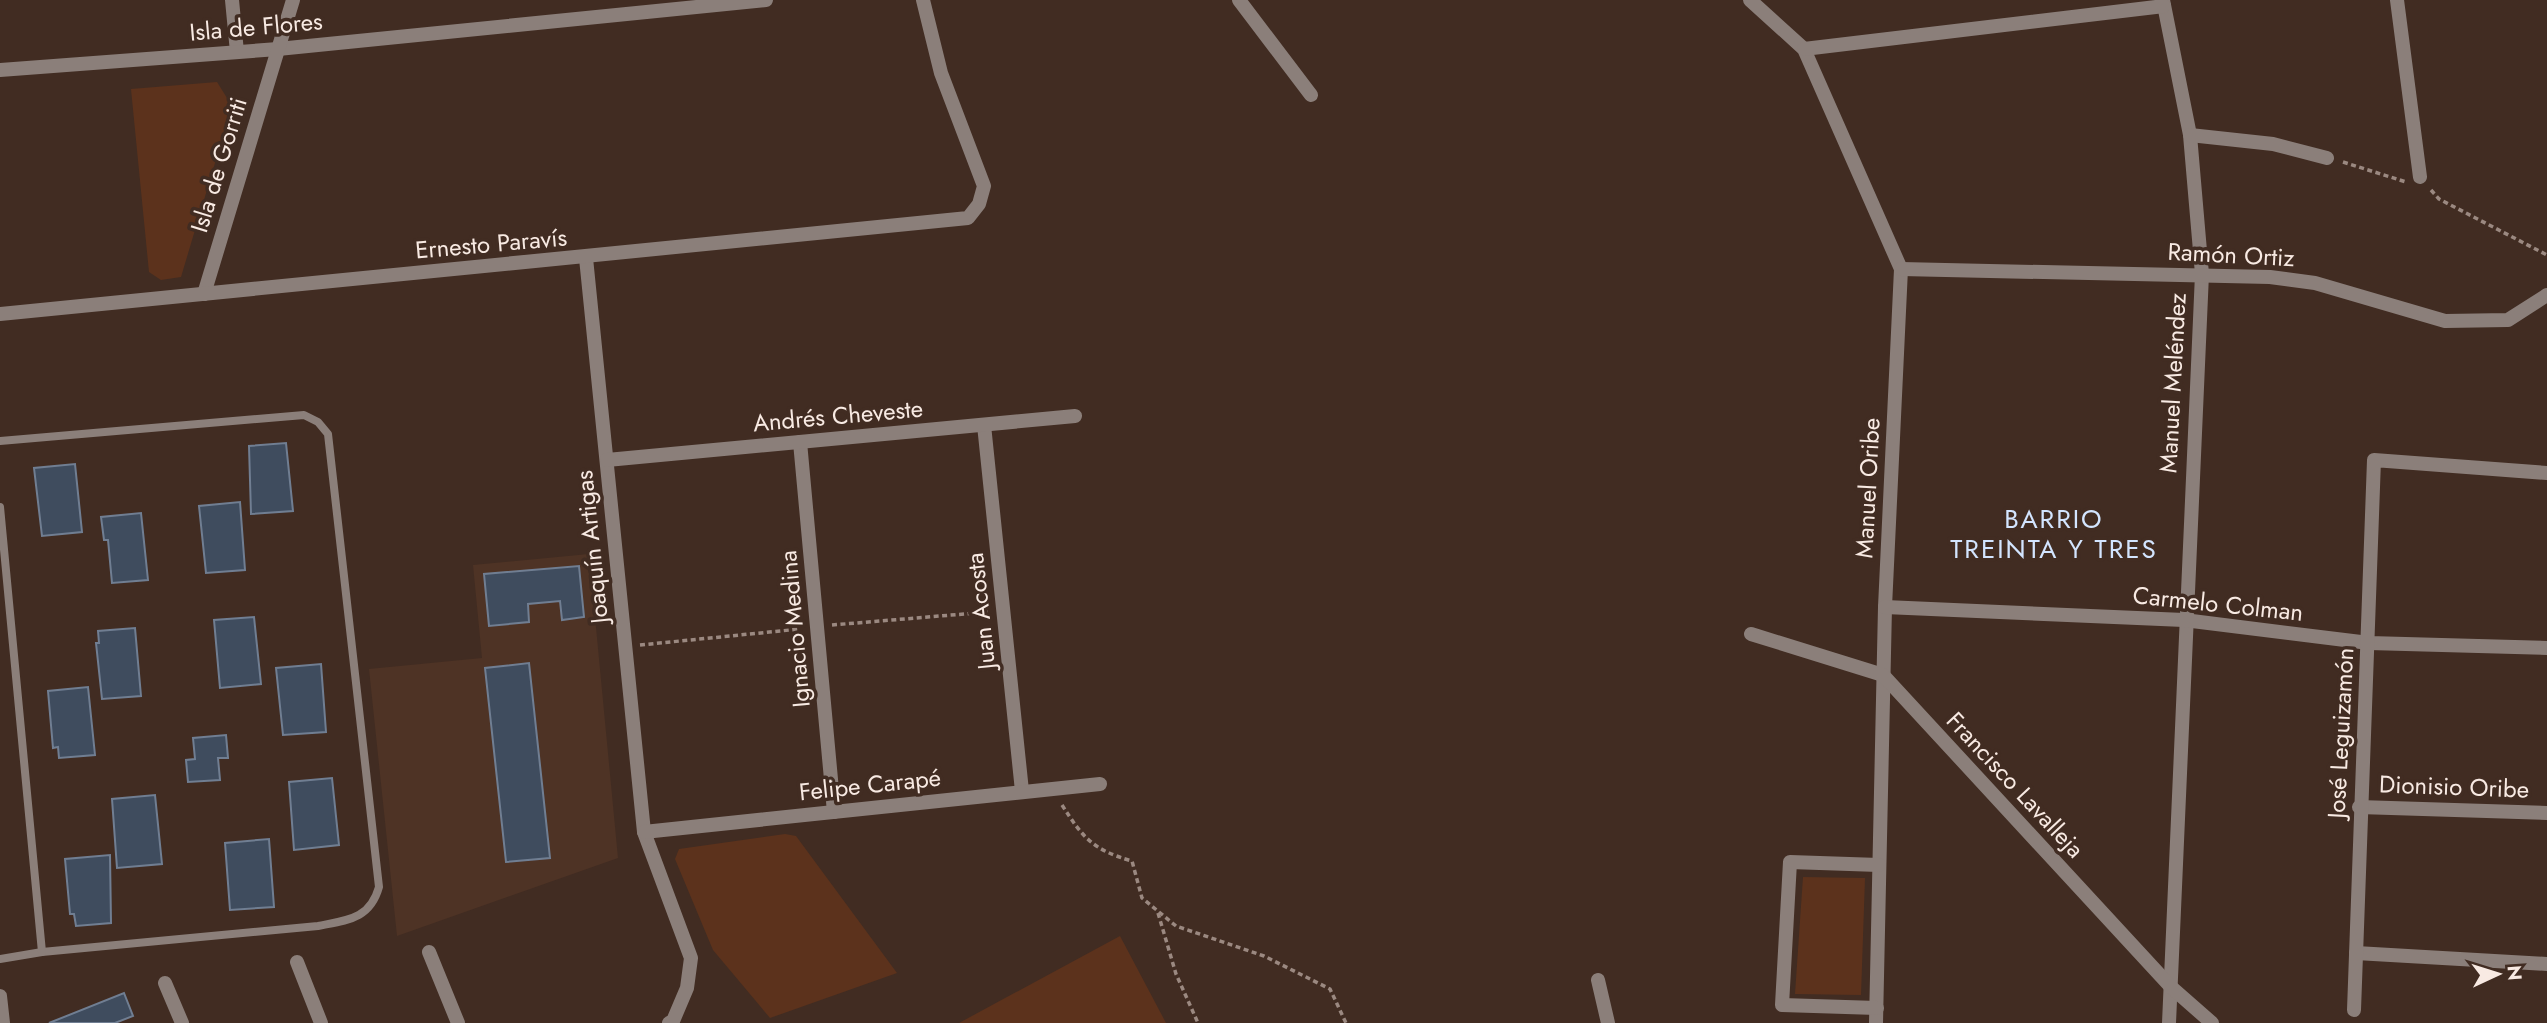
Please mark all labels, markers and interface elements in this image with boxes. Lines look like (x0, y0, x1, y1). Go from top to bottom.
street label: Isla de Flores (188, 3, 324, 50)
street label: Isla de Gorriti (181, 93, 256, 237)
street label: Ernesto Paravís (414, 219, 568, 268)
street label: Ramón Ortiz (2167, 234, 2295, 275)
street label: Manuel Meléndez (2150, 292, 2195, 474)
street label: Andrés Cheveste (751, 391, 924, 440)
street label: Manuel Oribe (1846, 417, 1889, 559)
street label: Joaquín Artigas (566, 469, 617, 628)
district label: BARRIO TREINTA Y TRES (1950, 500, 2158, 568)
street label: Ignacio Medina (770, 549, 819, 709)
street label: Juan Acosta (957, 551, 1004, 674)
street label: Carmelo Colman (2131, 577, 2305, 630)
street label: José Leguizamón (2318, 647, 2362, 822)
street label: Francisco Lavalleja (1938, 704, 2092, 865)
street label: Felipe Carapé (797, 760, 943, 809)
street label: Dionisio Oribe (2378, 766, 2530, 807)
north arrow (2463, 939, 2533, 1009)
text: N (2500, 964, 2528, 981)

